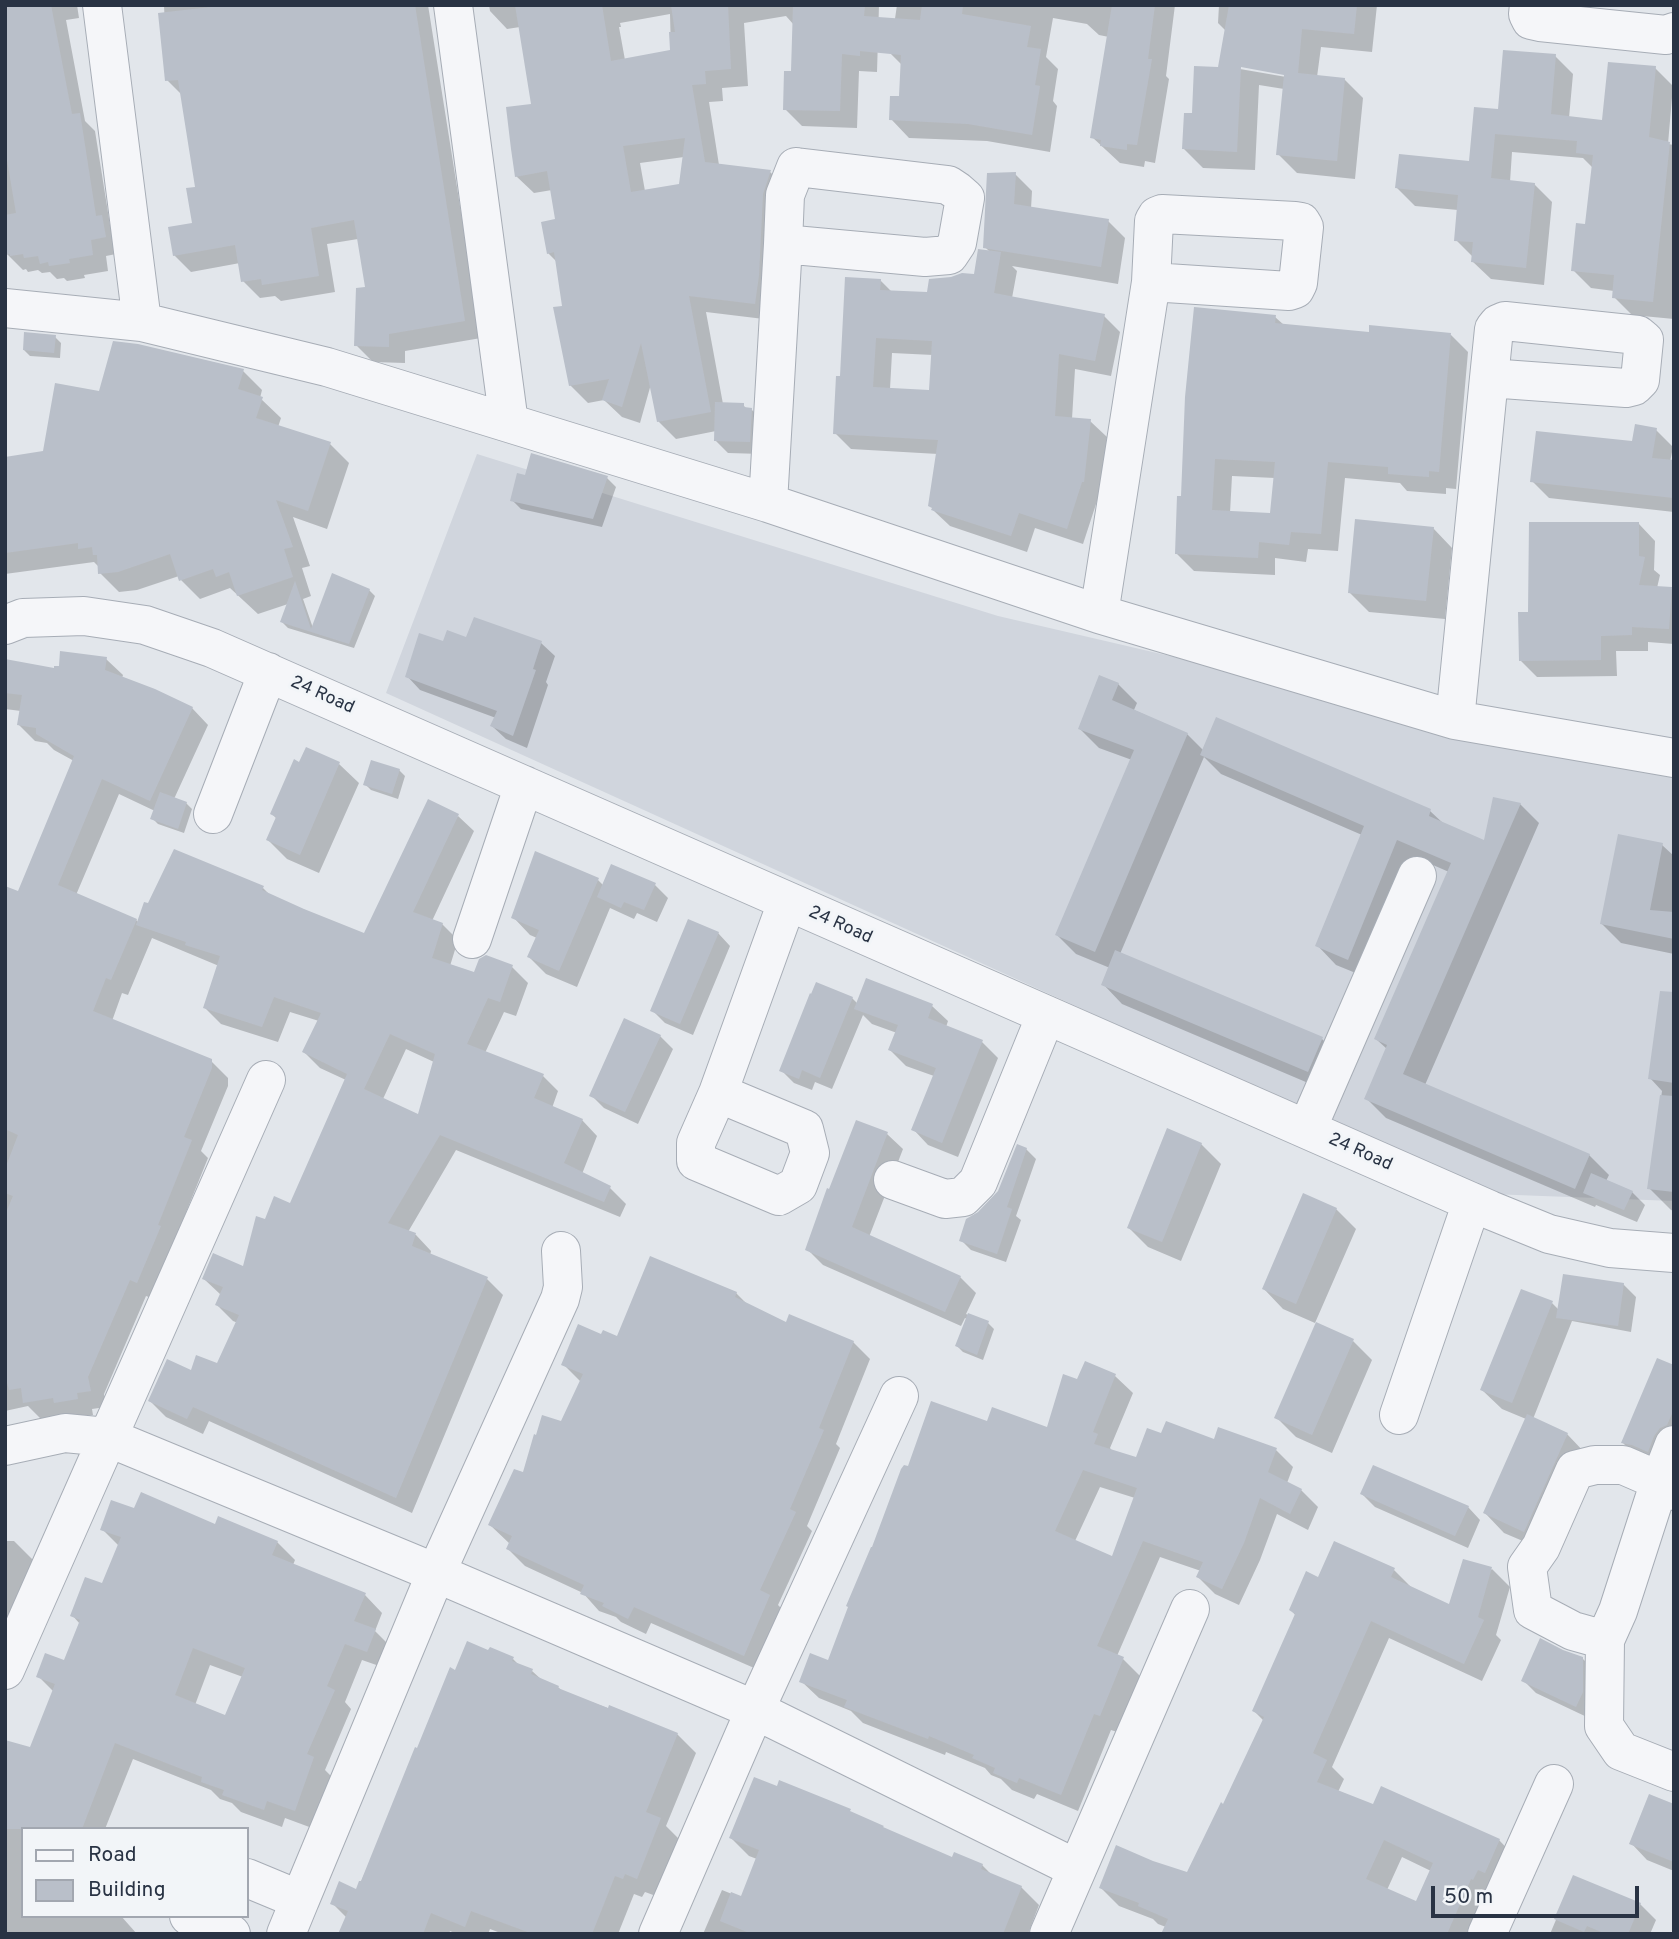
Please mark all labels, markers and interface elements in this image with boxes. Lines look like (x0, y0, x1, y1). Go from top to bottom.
street label: 24 Road (287, 672, 357, 720)
street label: 24 Road (805, 902, 875, 950)
street label: 24 Road (1325, 1129, 1395, 1177)
legend (21, 1827, 248, 1918)
text: Road (88, 1842, 137, 1869)
scale bar (1434, 1872, 1642, 1916)
text: Building (88, 1877, 166, 1904)
text: 50 m (1444, 1884, 1493, 1911)

